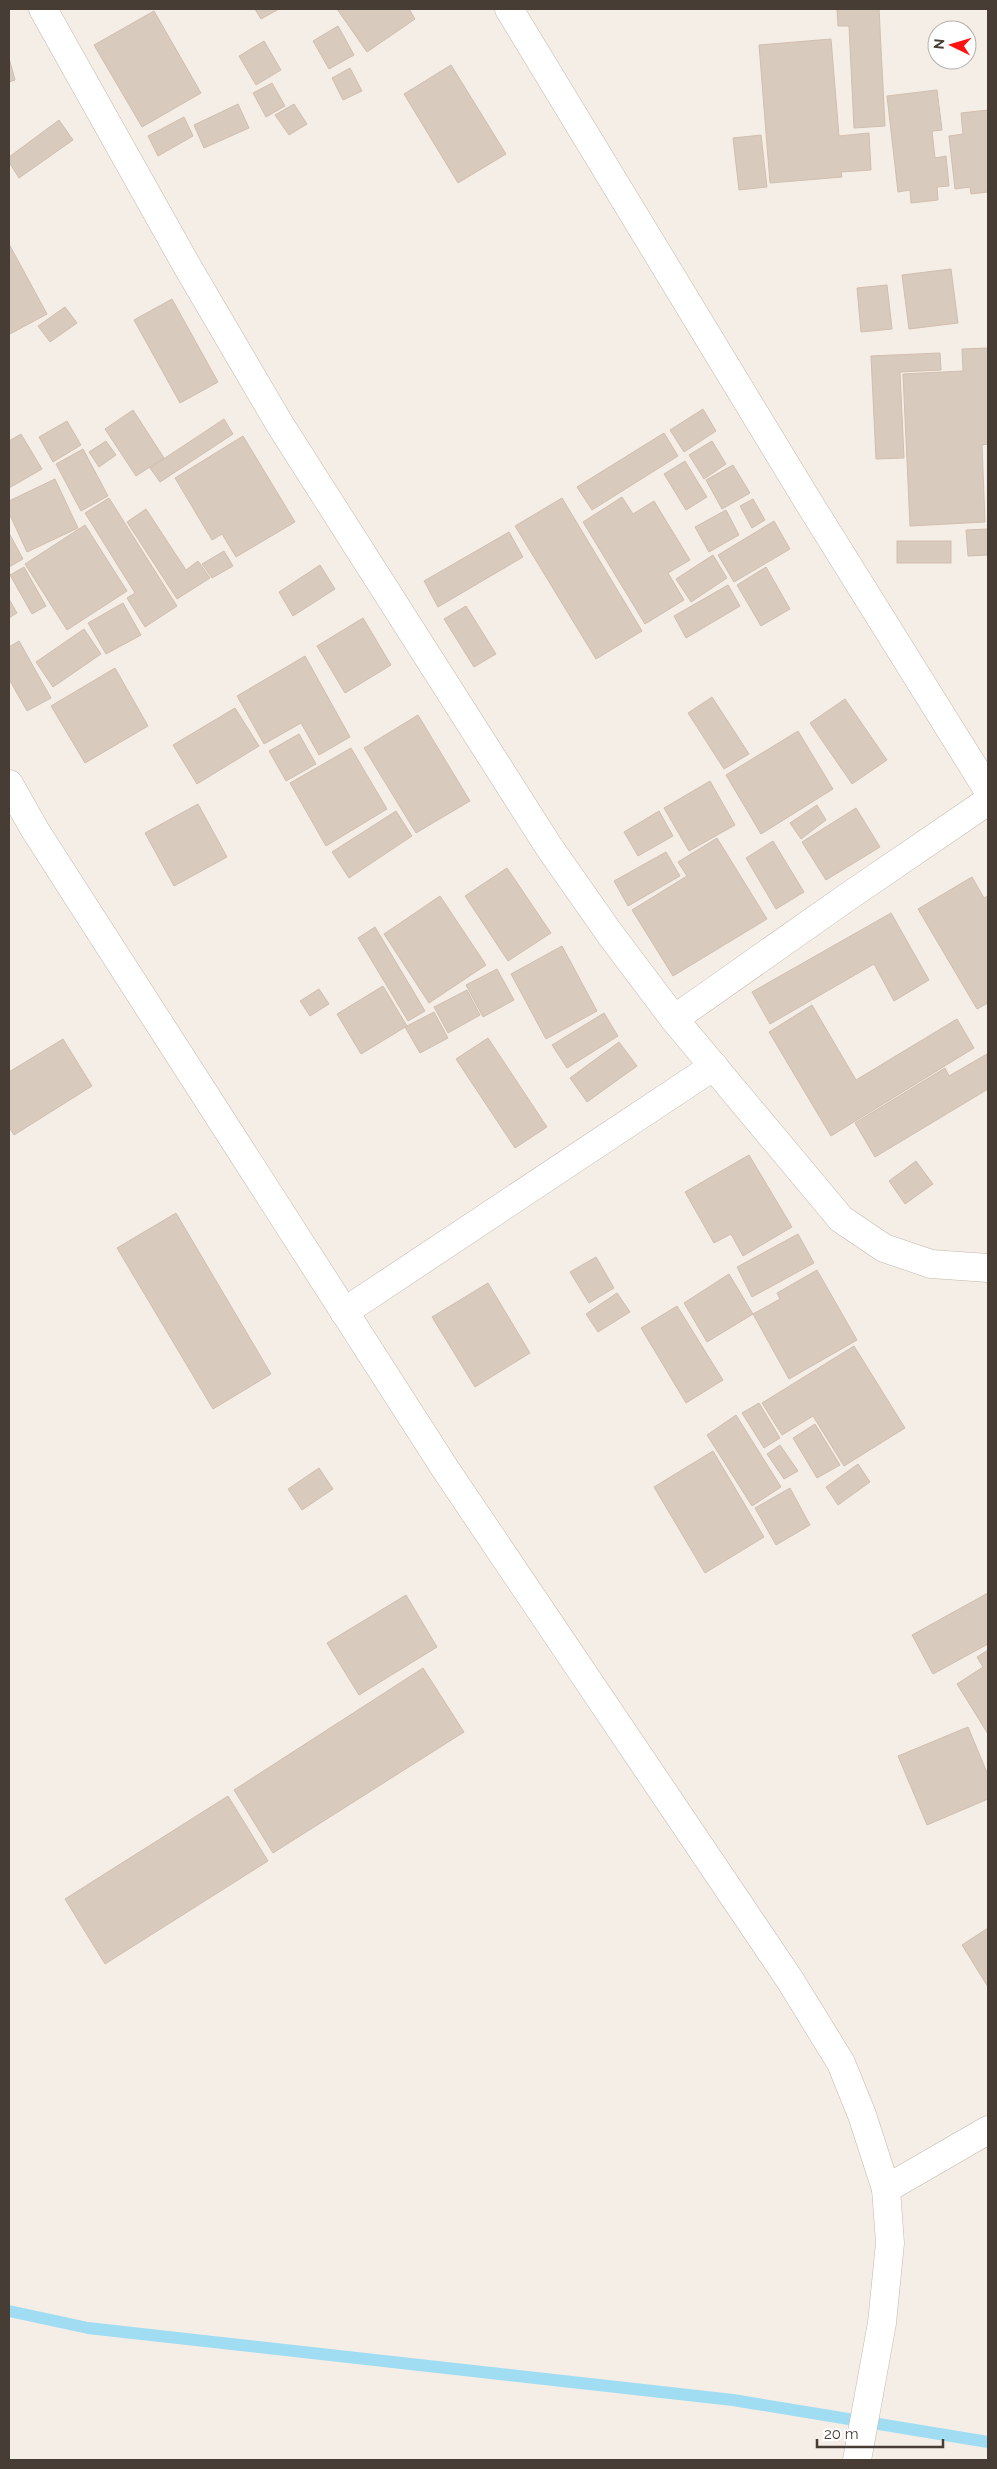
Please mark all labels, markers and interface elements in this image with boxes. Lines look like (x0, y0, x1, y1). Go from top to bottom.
north arrow (927, 20, 977, 70)
text: N (931, 38, 947, 50)
scale bar (817, 2416, 943, 2448)
text: 20 m (824, 2425, 859, 2443)

